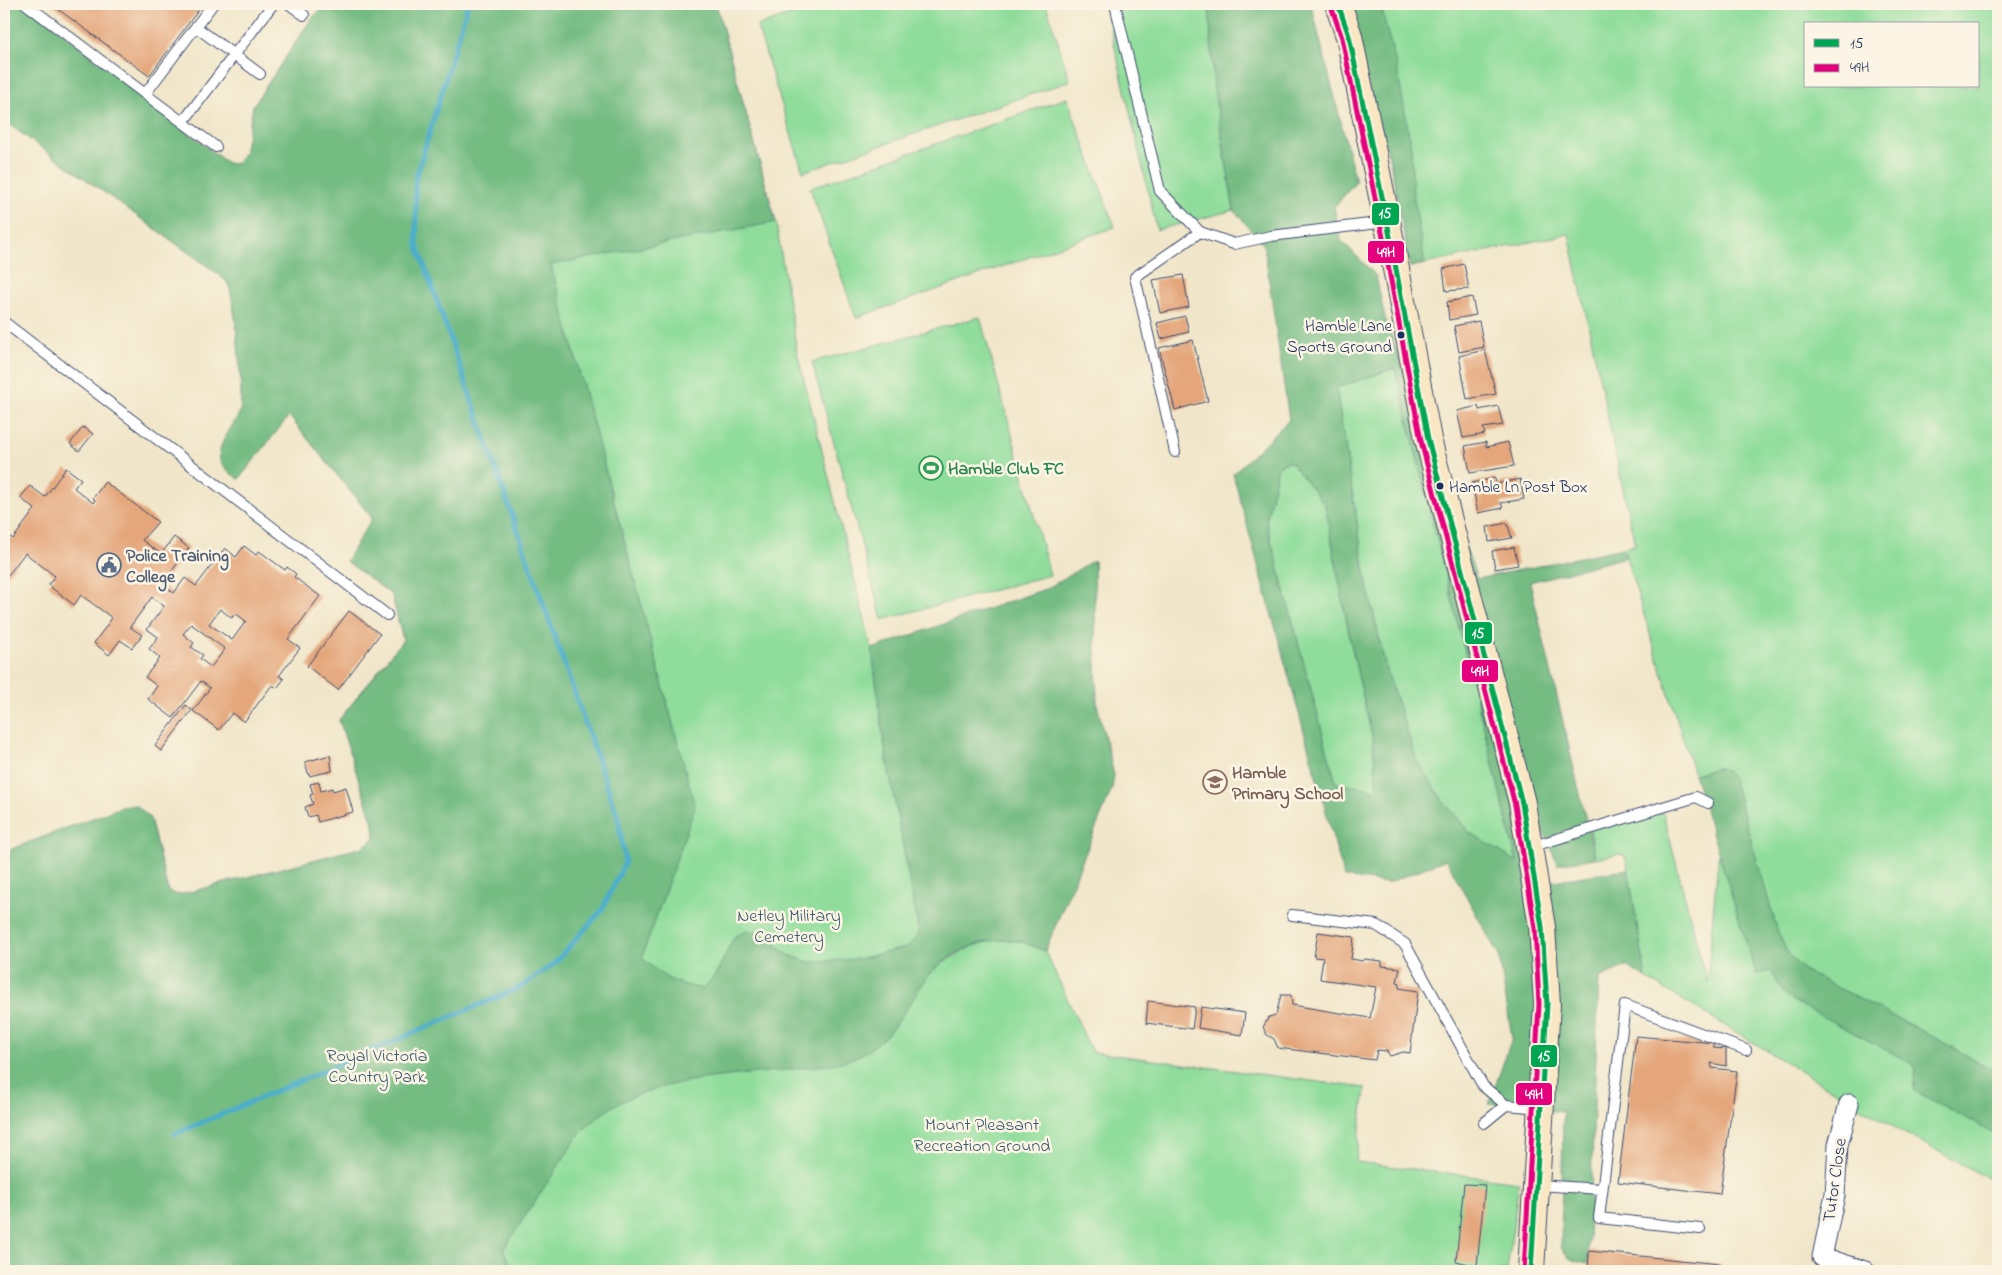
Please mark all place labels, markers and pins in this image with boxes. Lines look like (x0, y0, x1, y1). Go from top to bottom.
place label: Hamble Lane Sports Ground (1287, 314, 1392, 360)
marker: Hamble Lane Sports Ground (1396, 330, 1406, 340)
sports icon: Hamble Club FC (918, 455, 944, 481)
place label: Hamble Club FC (948, 457, 1064, 483)
place label: Hamble Ln Post Box (1449, 475, 1588, 500)
marker: Hamble Ln Post Box (1435, 481, 1445, 491)
place label: Police Training College (126, 544, 229, 592)
public building icon: Police Training College (96, 552, 122, 578)
place label: Hamble Primary School (1232, 761, 1343, 809)
school or university icon: Hamble Primary School (1202, 769, 1228, 795)

